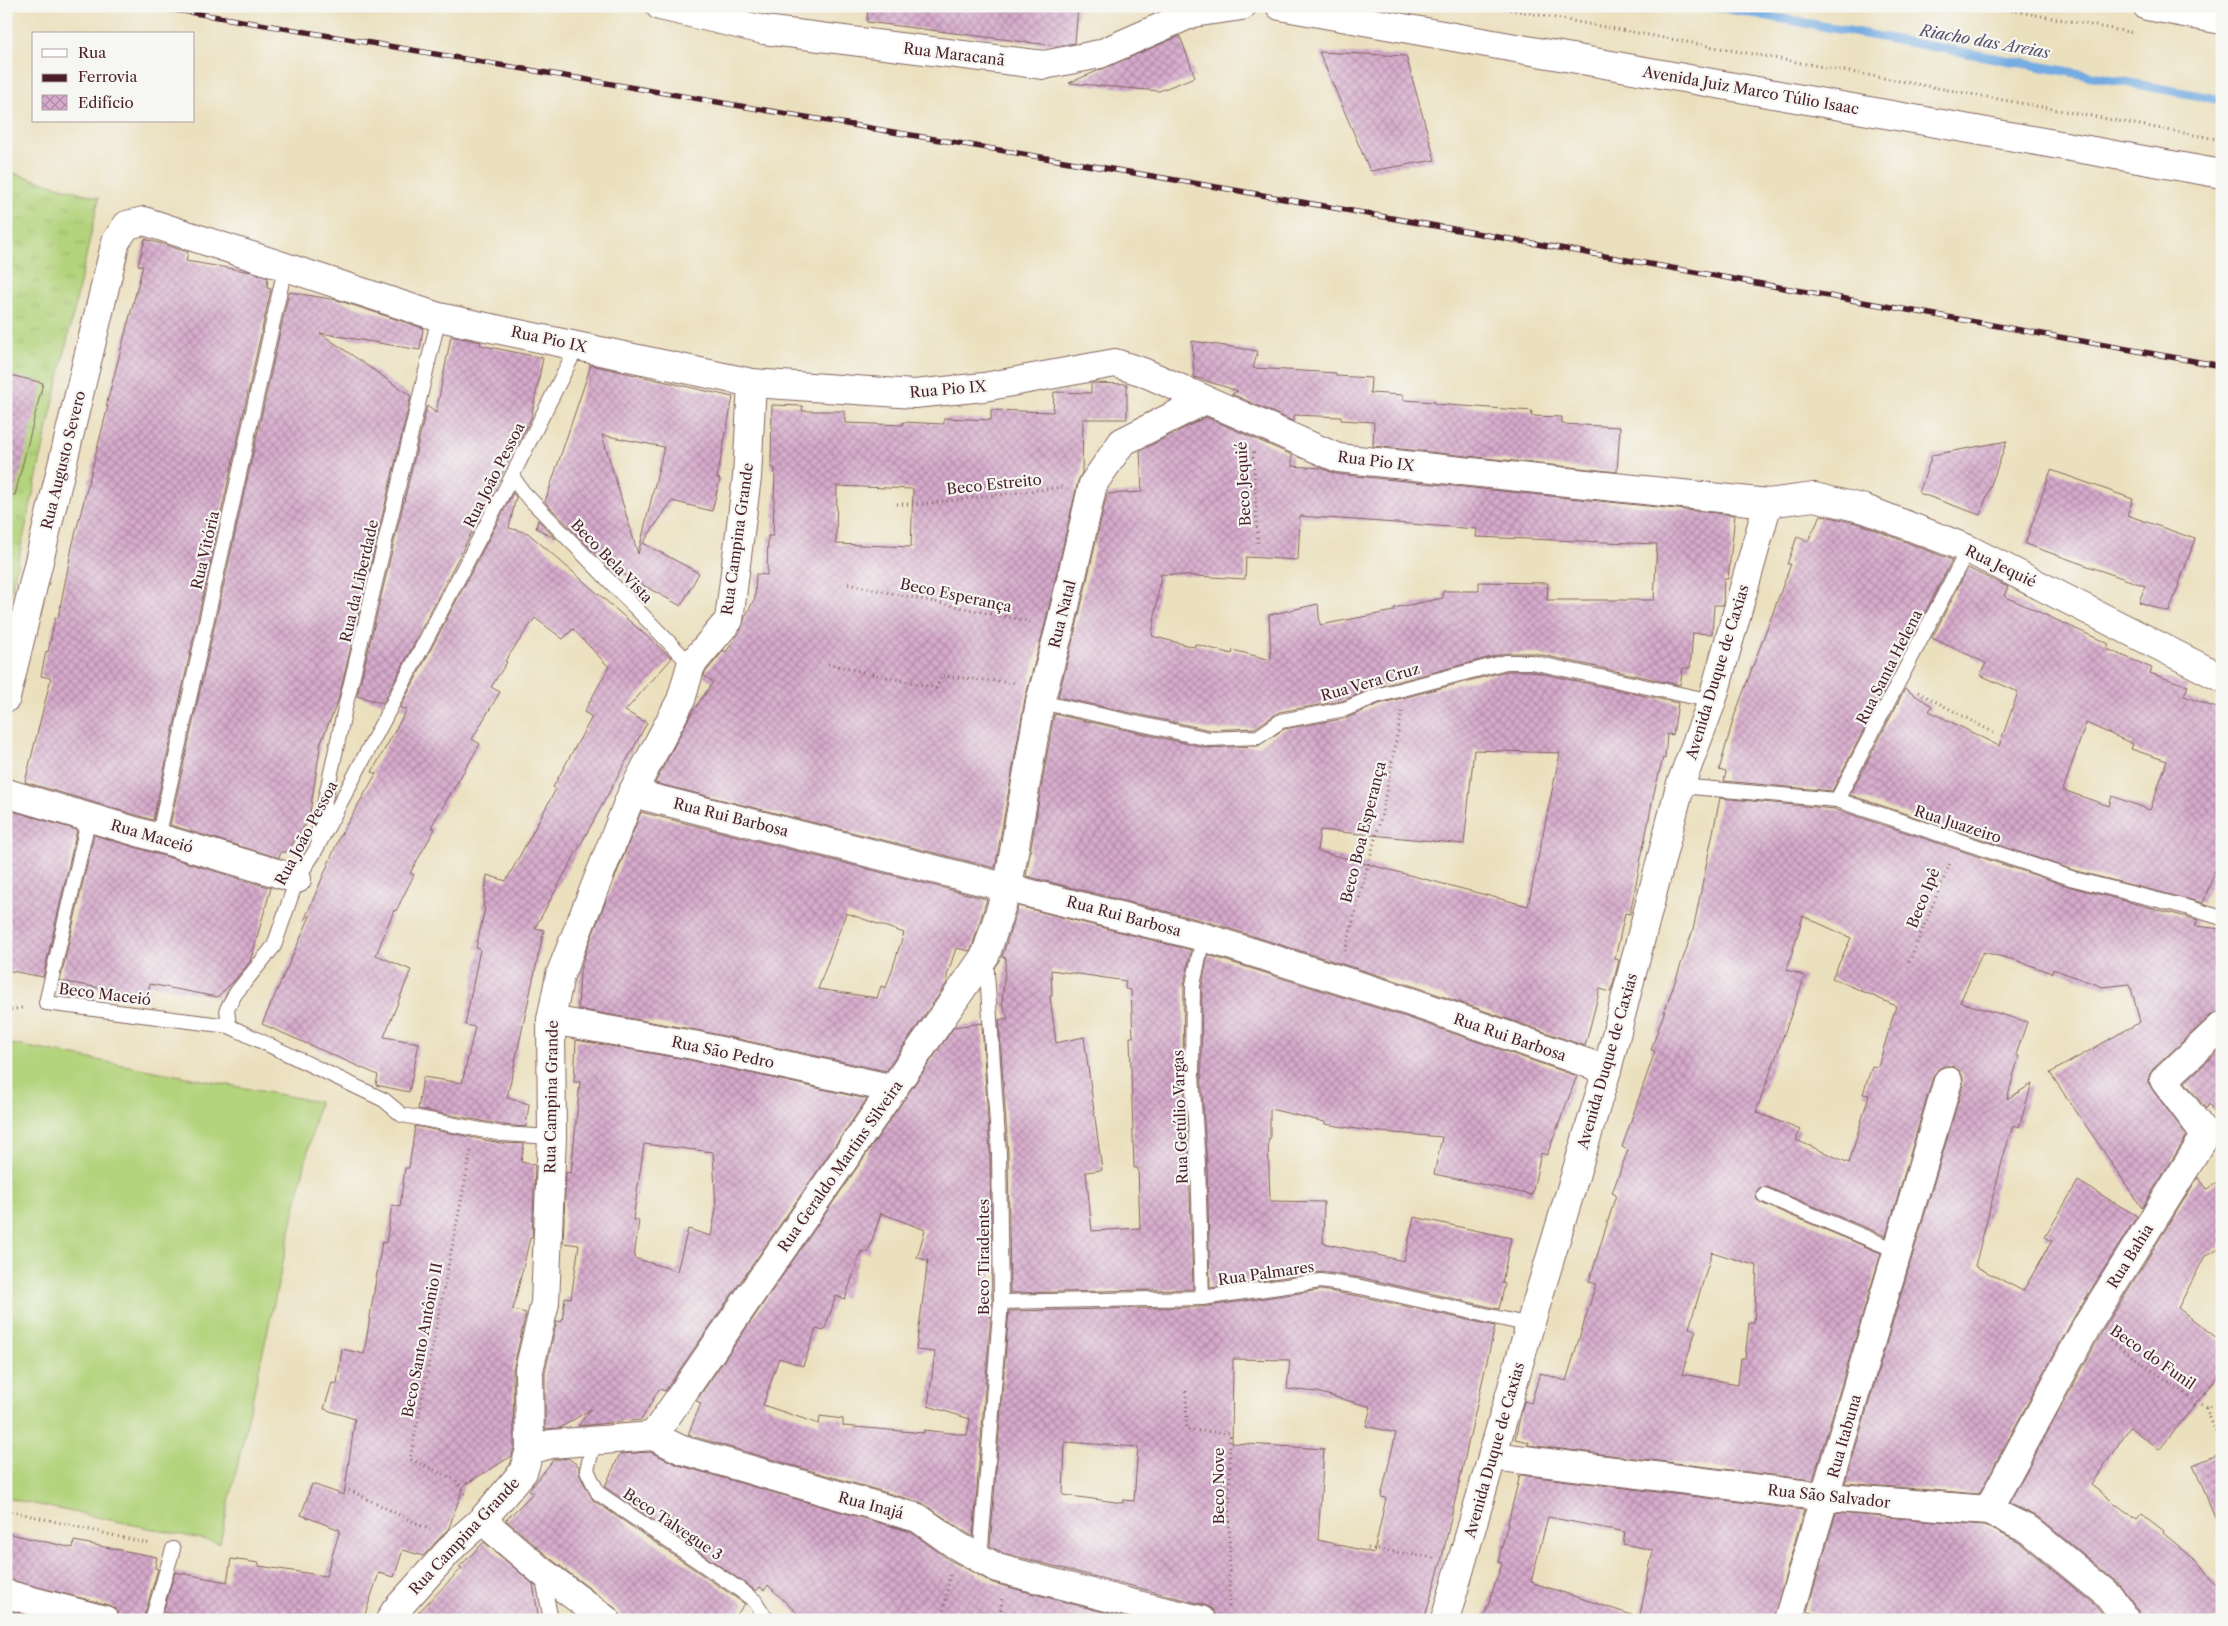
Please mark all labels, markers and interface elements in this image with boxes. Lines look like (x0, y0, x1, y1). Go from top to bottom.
water label: Riacho das Areias (1916, 19, 2052, 62)
legend (32, 32, 195, 122)
street label: Rua Maracanã (902, 38, 1006, 70)
text: Rua (78, 43, 106, 62)
street label: Avenida Juiz Marco Túlio Isaac (1640, 61, 1861, 118)
text: Ferrovia (78, 67, 137, 86)
text: Edifício (78, 93, 134, 112)
street label: Rua Pio IX (509, 322, 589, 356)
street label: Rua Pio IX (909, 376, 987, 402)
street label: Rua Augusto Severo (37, 389, 89, 531)
street label: Rua João Pessoa (459, 419, 529, 531)
street label: Beco Jequié (1231, 441, 1255, 527)
street label: Rua Pio IX (1337, 447, 1416, 475)
street label: Rua Campina Grande (717, 462, 757, 616)
street label: Beco Estreito (945, 470, 1043, 498)
street label: Rua Vitória (187, 509, 223, 591)
street label: Beco Bela Vista (567, 515, 657, 607)
street label: Rua da Liberdade (336, 518, 382, 644)
street label: Rua Jequié (1962, 541, 2040, 591)
street label: Beco Esperança (898, 574, 1014, 616)
street label: Rua Natal (1044, 577, 1080, 650)
street label: Avenida Duque de Caxias (1681, 582, 1753, 763)
street label: Rua Santa Helena (1852, 606, 1926, 728)
street label: Rua Vera Cruz (1318, 659, 1422, 705)
street label: Beco Boa Esperança (1336, 759, 1390, 905)
street label: Rua João Pessoa (271, 778, 342, 888)
street label: Rua Rui Barbosa (671, 793, 791, 841)
street label: Rua Juazeiro (1912, 801, 2004, 847)
street label: Rua Maceió (109, 815, 195, 857)
street label: Beco Ipê (1902, 865, 1944, 931)
street label: Rua Rui Barbosa (1064, 892, 1184, 940)
street label: Avenida Duque de Caxias (1573, 971, 1641, 1152)
street label: Beco Maceió (58, 979, 152, 1009)
street label: Rua Rui Barbosa (1451, 1009, 1569, 1065)
street label: Rua Campina Grande (540, 1020, 562, 1174)
street label: Rua São Pedro (670, 1032, 776, 1072)
street label: Rua Getúlio Vargas (1168, 1050, 1192, 1184)
street label: Rua Geraldo Martins Silveira (773, 1076, 907, 1255)
street label: Beco Tiradentes (974, 1199, 993, 1315)
street label: Rua Bahia (2103, 1220, 2157, 1292)
street label: Rua Palmares (1217, 1257, 1315, 1289)
street label: Beco Santo Antônio II (398, 1261, 446, 1419)
street label: Beco do Funil (2107, 1321, 2200, 1394)
street label: Avenida Duque de Caxias (1460, 1360, 1528, 1541)
street label: Rua Itabuna (1823, 1392, 1865, 1480)
street label: Beco Nove (1209, 1448, 1228, 1524)
street label: Rua Campina Grande (405, 1473, 523, 1599)
street label: Rua São Salvador (1767, 1480, 1892, 1512)
street label: Beco Talvegue 3 (620, 1484, 726, 1564)
street label: Rua Inajá (836, 1487, 906, 1523)

